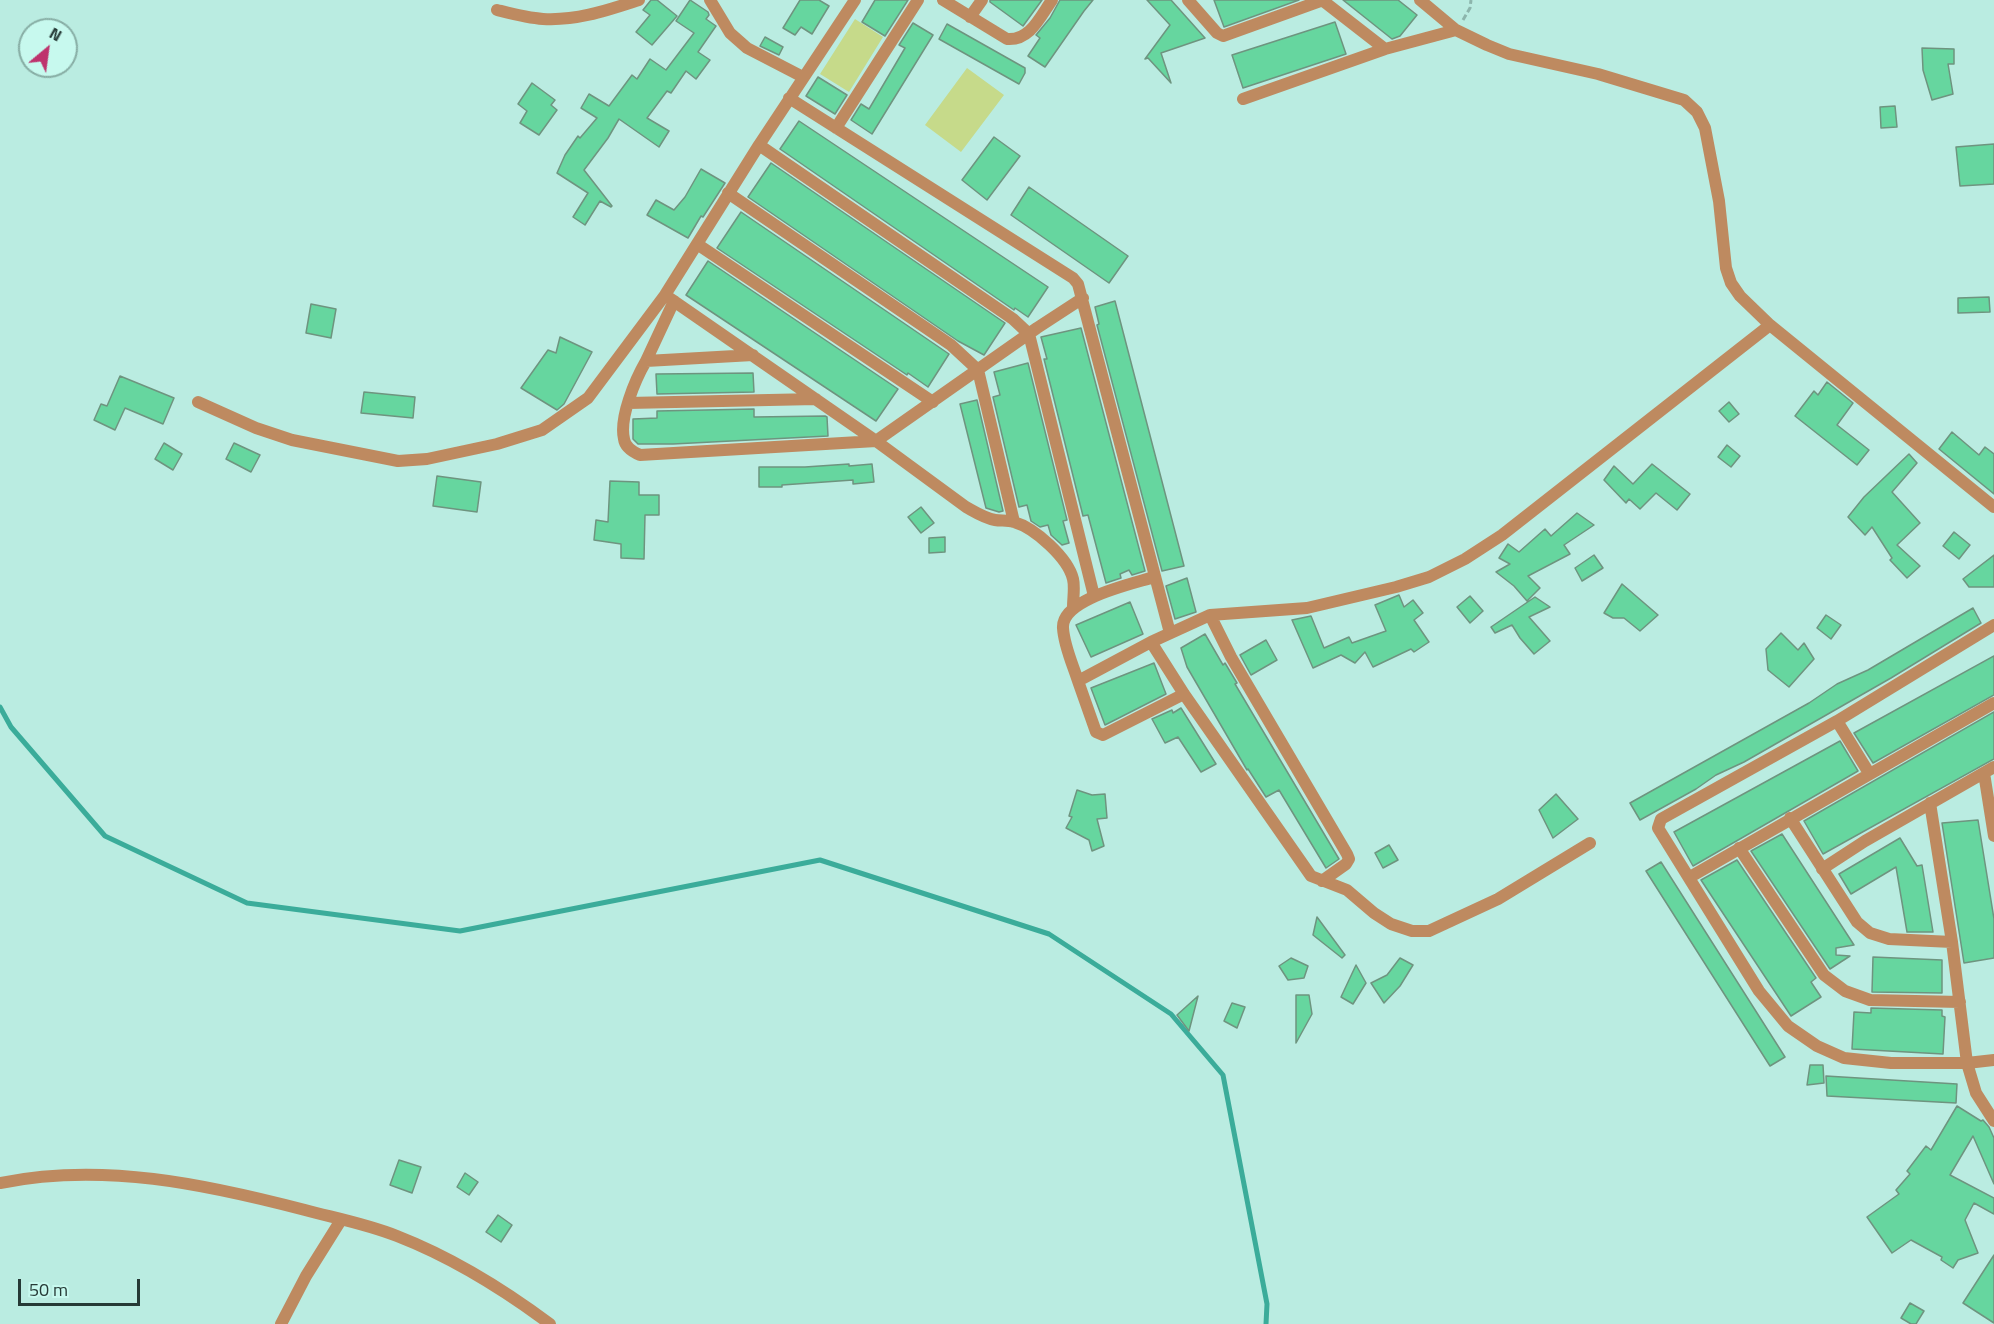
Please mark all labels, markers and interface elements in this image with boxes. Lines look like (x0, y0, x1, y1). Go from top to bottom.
north arrow (18, 18, 78, 78)
text: N (45, 21, 66, 47)
scale bar (21, 1267, 142, 1305)
text: 50 m (29, 1276, 68, 1303)

